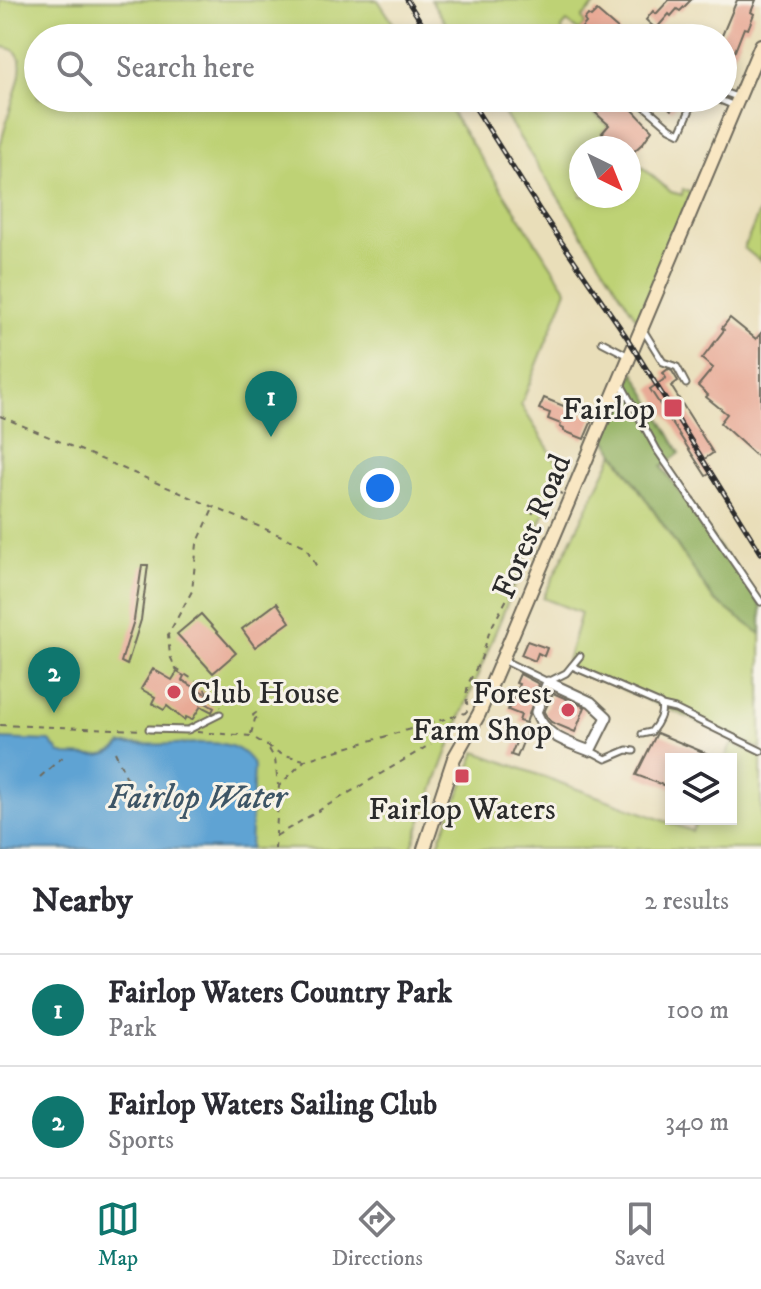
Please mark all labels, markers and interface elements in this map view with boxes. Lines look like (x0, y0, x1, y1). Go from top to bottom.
search box (24, 24, 737, 112)
icon: search (52, 46, 96, 90)
text: Search here (116, 50, 255, 87)
north arrow (569, 136, 641, 208)
pin: 1 (245, 371, 297, 437)
place label: Fairlop (562, 390, 655, 430)
marker: Fairlop (662, 397, 684, 419)
street label: Forest Road (484, 448, 581, 605)
your location (360, 468, 400, 508)
pin: 2 (28, 647, 80, 713)
place label: Club House (190, 674, 339, 714)
place label: Forest Farm Shop (412, 674, 552, 751)
marker: Club House (165, 683, 183, 701)
marker: Forest Farm Shop (559, 701, 577, 719)
map controls (665, 753, 737, 825)
button: layers (665, 753, 737, 825)
marker: Fairlop Waters (453, 767, 471, 785)
water label: Fairlop Water (108, 777, 289, 819)
place label: Fairlop Waters (368, 790, 556, 830)
text: Nearby (32, 880, 133, 922)
text: 2 results (644, 885, 729, 918)
text: Fairlop Waters Country Park (108, 975, 452, 1012)
text: 1 (53, 994, 63, 1027)
text: 100 m (666, 994, 729, 1027)
text: Park (108, 1012, 157, 1045)
text: Fairlop Waters Sailing Club (108, 1087, 437, 1124)
text: 2 (52, 1106, 64, 1139)
text: 340 m (665, 1106, 729, 1139)
text: Sports (108, 1124, 174, 1157)
tab: Map (96, 1197, 140, 1272)
tab: Directions (332, 1197, 423, 1272)
tab: Saved (615, 1197, 665, 1272)

